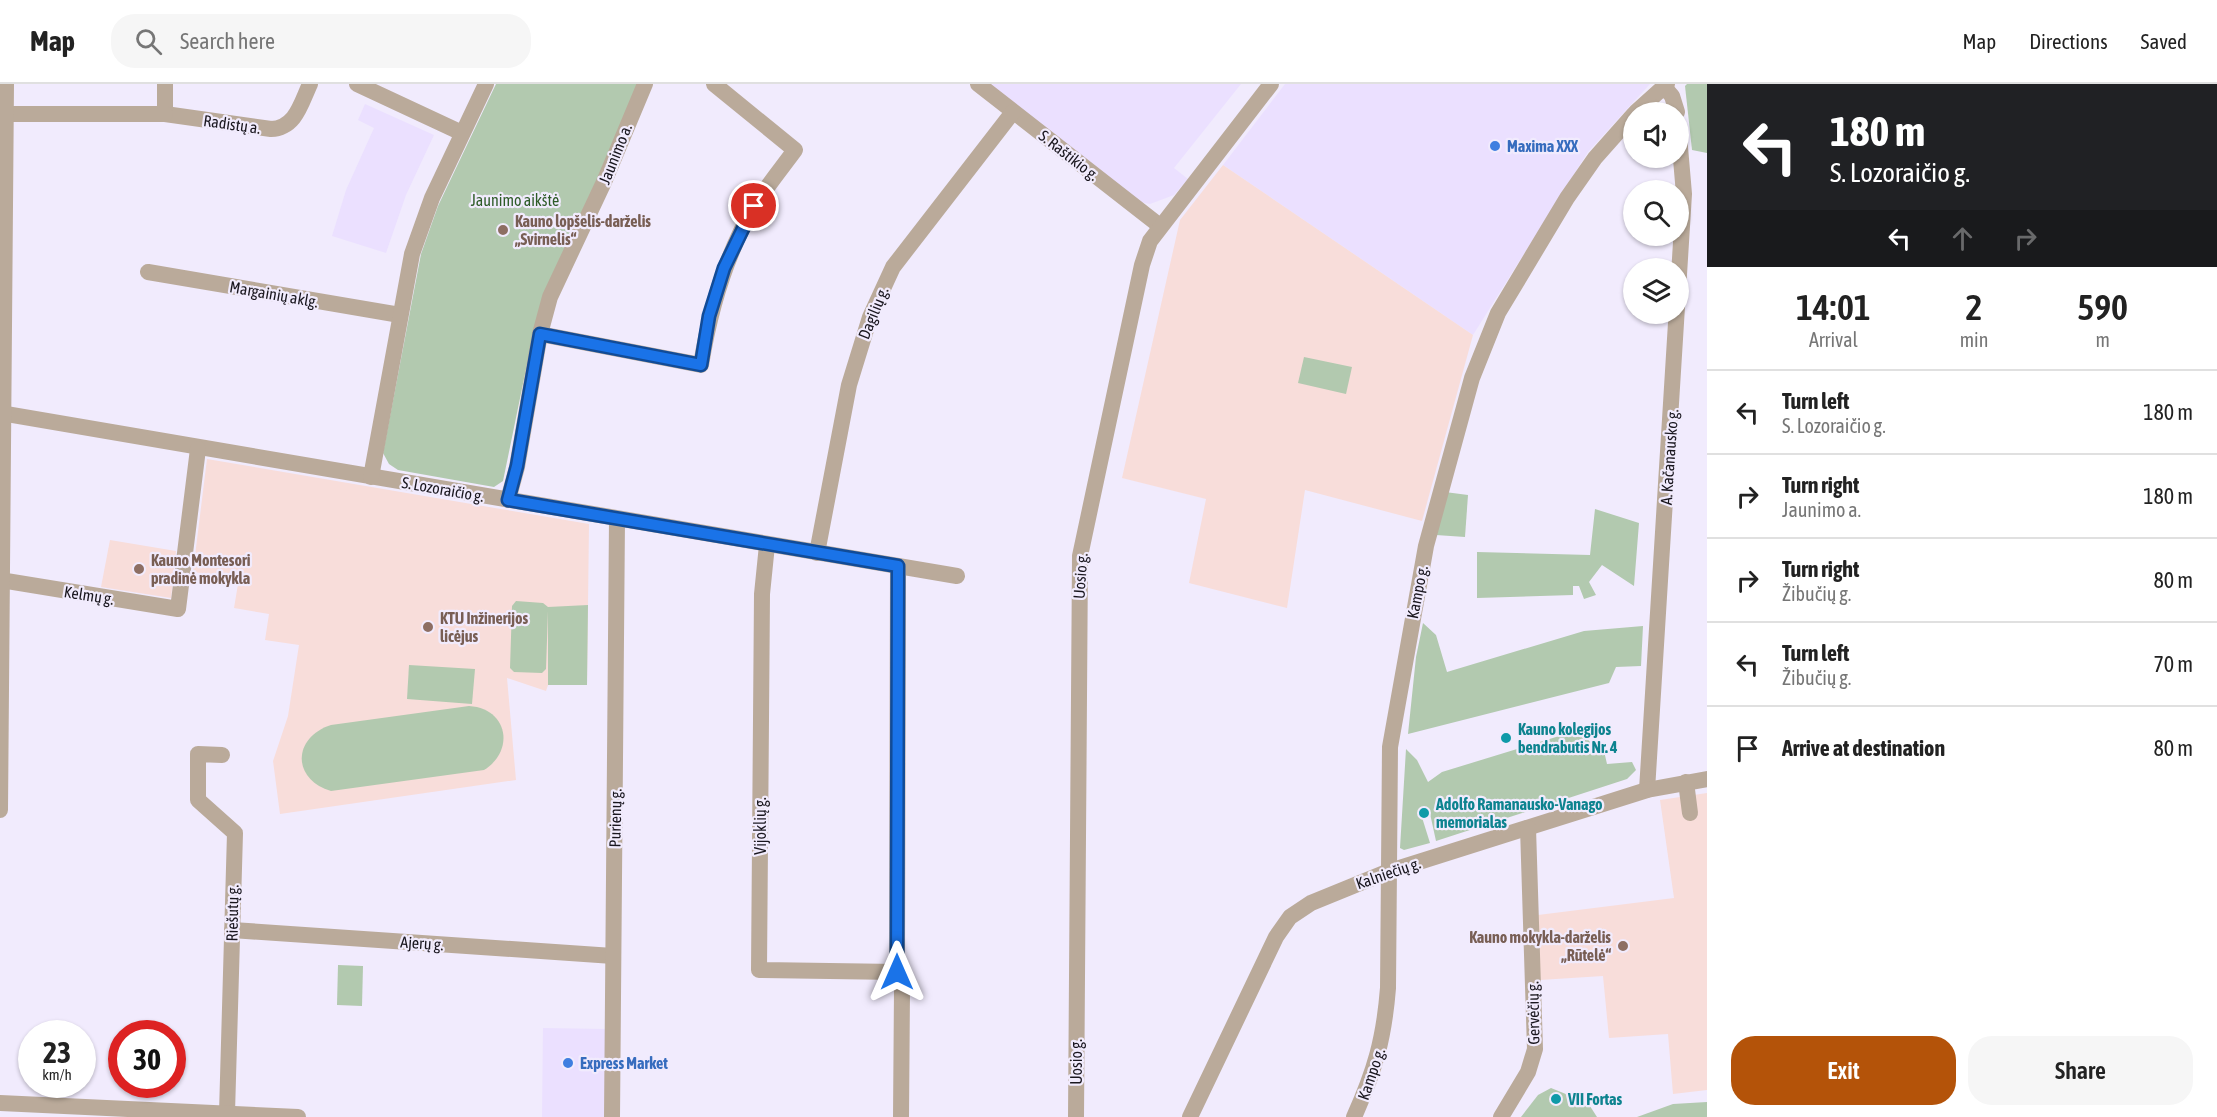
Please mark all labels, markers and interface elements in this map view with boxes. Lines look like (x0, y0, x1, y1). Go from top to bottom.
search box (111, 14, 531, 68)
text: Map (30, 25, 75, 57)
icon: search (132, 25, 165, 58)
text: Search here (180, 28, 275, 54)
text: Map (1962, 29, 1996, 53)
text: Directions (2029, 29, 2108, 53)
text: Saved (2141, 29, 2187, 53)
map controls (1623, 102, 1689, 324)
button: sound (1623, 102, 1689, 168)
text: 180 m (1830, 107, 1925, 155)
icon: left (1731, 108, 1809, 186)
street label: Radistų a. (202, 111, 262, 138)
street label: Jaunimo a. (595, 121, 635, 187)
street label: S. Raštikio g. (1035, 126, 1103, 185)
place label: Maxima XXX (1507, 137, 1579, 155)
marker: Maxima XXX (1488, 139, 1502, 153)
text: S. Lozoraičio g. (1830, 157, 1970, 188)
pin (728, 180, 779, 231)
button: search (1623, 180, 1689, 246)
icon: arrive (737, 189, 770, 222)
park label: Jaunimo aikštė (471, 191, 559, 209)
place label: Kauno lopšelis-darželis „Svirnelis“ (514, 212, 651, 248)
icon: left (1883, 222, 1916, 255)
icon: ahead (1946, 222, 1979, 255)
icon: right (2009, 222, 2042, 255)
marker: Kauno lopšelis-darželis „Svirnelis“ (496, 223, 510, 237)
button: layers (1623, 258, 1689, 324)
street label: Margainių aklg. (228, 277, 320, 312)
street label: Dagilių g. (854, 284, 893, 342)
text: 14:01 (1796, 286, 1871, 328)
text: 2 (1966, 286, 1982, 328)
text: 590 (2077, 286, 2128, 328)
text: Arrival (1809, 328, 1858, 351)
text: min (1960, 328, 1988, 351)
text: m (2095, 328, 2110, 351)
text: Turn left (1782, 388, 1849, 414)
icon: left (1731, 396, 1764, 429)
text: 180 m (2143, 399, 2193, 425)
street label: A. Kačanausko g. (1657, 408, 1682, 506)
text: S. Lozoraičio g. (1782, 414, 1886, 437)
text: Turn right (1782, 472, 1859, 498)
street label: S. Lozoraičio g. (400, 473, 486, 506)
icon: right (1731, 480, 1764, 513)
text: 180 m (2143, 483, 2193, 509)
text: Jaunimo a. (1782, 498, 1861, 521)
place label: Kauno Montesori pradinė mokykla (151, 551, 251, 587)
street label: Uosio g. (1069, 552, 1092, 600)
text: Turn right (1782, 556, 1859, 582)
marker: Kauno Montesori pradinė mokykla (132, 562, 146, 576)
street label: Kampo g. (1403, 564, 1432, 620)
icon: right (1731, 564, 1764, 597)
text: 80 m (2153, 567, 2193, 593)
street label: Kelmų g. (63, 582, 115, 609)
text: Žibučių g. (1782, 582, 1851, 605)
place label: KTU Inžinerijos licėjus (440, 609, 528, 645)
marker: KTU Inžinerijos licėjus (421, 620, 435, 634)
text: Turn left (1782, 640, 1849, 666)
icon: left (1731, 648, 1764, 681)
text: 70 m (2153, 651, 2193, 677)
text: Žibučių g. (1782, 666, 1851, 689)
place label: Kauno kolegijos bendrabutis Nr. 4 (1518, 720, 1618, 756)
marker: Kauno kolegijos bendrabutis Nr. 4 (1499, 731, 1513, 745)
icon: arrive (1731, 732, 1764, 765)
text: Arrive at destination (1782, 735, 1945, 761)
text: 80 m (2153, 735, 2193, 761)
street label: Purienų g. (605, 788, 626, 847)
place label: Adolfo Ramanausko-Vanago memorialas (1435, 795, 1603, 831)
street label: Vijoklių g. (751, 797, 770, 855)
marker: Adolfo Ramanausko-Vanago memorialas (1417, 806, 1431, 820)
street label: Kalniečių g. (1353, 854, 1423, 893)
street label: Riešutų g. (223, 884, 242, 941)
place label: Kauno mokykla-darželis „Rūtelė“ (1469, 928, 1611, 964)
street label: Ajerų g. (400, 933, 444, 954)
marker: Kauno mokykla-darželis „Rūtelė“ (1616, 939, 1630, 953)
position arrow (865, 940, 929, 1004)
street label: Gervėčių g. (1523, 981, 1544, 1045)
speed limit sign: 30 (108, 1020, 186, 1098)
text: 23 (43, 1035, 71, 1069)
button: Exit (1731, 1036, 1956, 1105)
button: Share (1968, 1036, 2193, 1105)
street label: Uosio g. (1067, 1039, 1086, 1085)
street label: Kampo g. (1354, 1046, 1389, 1103)
place label: Express Market (580, 1054, 668, 1072)
marker: Express Market (561, 1056, 575, 1070)
text: km/h (42, 1066, 72, 1083)
place label: VII Fortas (1567, 1090, 1622, 1108)
marker: VII Fortas (1549, 1092, 1563, 1106)

